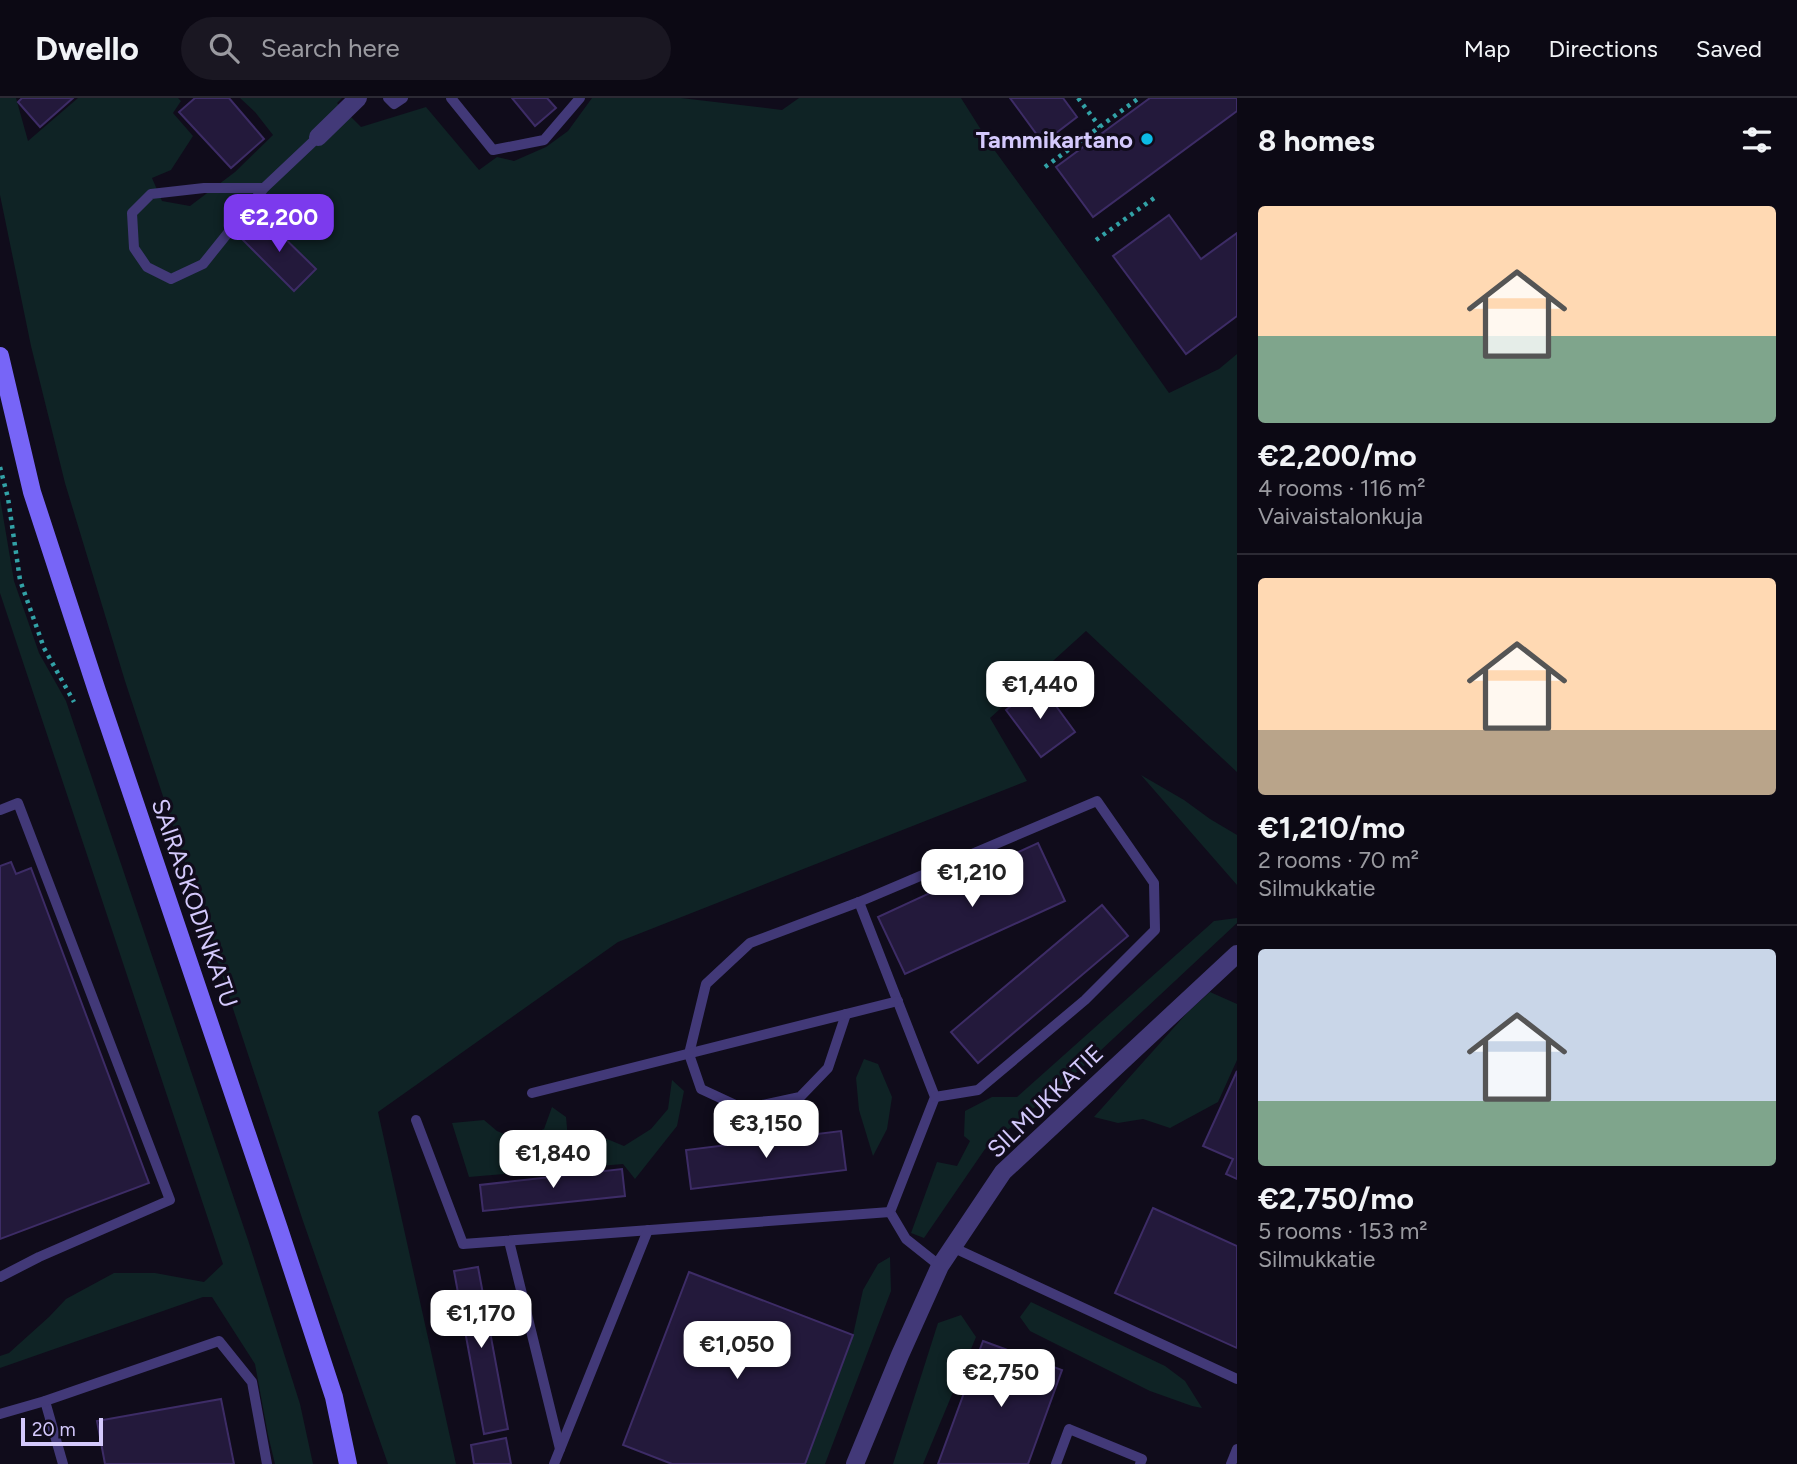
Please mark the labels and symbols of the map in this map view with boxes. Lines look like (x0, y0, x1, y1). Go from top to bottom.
place label: Tammikartano (976, 125, 1133, 154)
marker: Tammikartano (1139, 131, 1155, 147)
pin: €2,200 (222, 194, 336, 254)
pin: €1,440 (983, 662, 1097, 721)
street label: SAIRASKODINKATU (146, 795, 244, 1011)
pin: €1,210 (915, 850, 1029, 909)
street label: SILMUKKATIE (981, 1038, 1109, 1164)
pin: €3,150 (709, 1100, 823, 1160)
pin: €1,840 (496, 1130, 610, 1190)
pin: €1,170 (424, 1290, 538, 1350)
pin: €1,050 (680, 1322, 794, 1381)
pin: €2,750 (944, 1350, 1058, 1409)
scale bar (21, 1415, 103, 1447)

